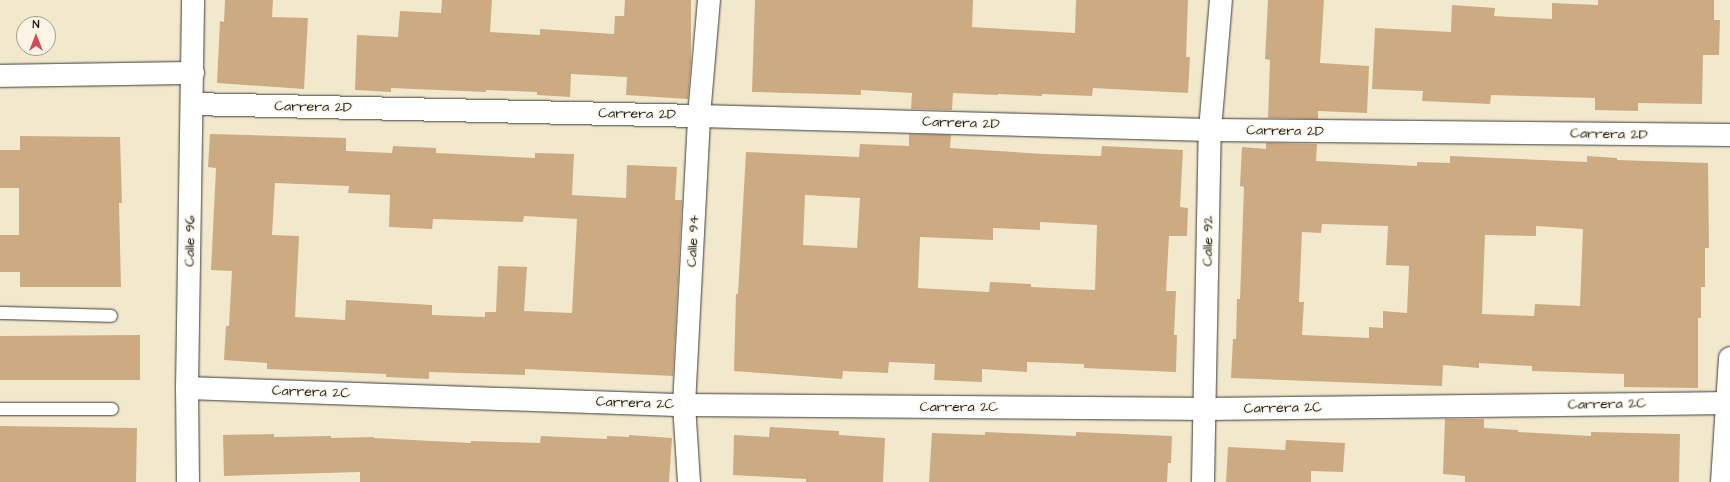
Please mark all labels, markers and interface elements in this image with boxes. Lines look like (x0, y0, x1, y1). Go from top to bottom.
north arrow (16, 16, 56, 56)
text: N (33, 17, 39, 32)
street label: Carrera 2D (274, 98, 352, 116)
street label: Carrera 2D (598, 105, 676, 123)
street label: Carrera 2D (922, 113, 1000, 133)
street label: Carrera 2D (1246, 122, 1324, 140)
street label: Carrera 2D (1570, 125, 1648, 143)
street label: Calle 96 (181, 215, 199, 267)
street label: Calle 94 (683, 215, 703, 267)
street label: Calle 92 (1199, 216, 1217, 266)
street label: Carrera 2C (272, 382, 350, 402)
street label: Carrera 2C (596, 393, 674, 413)
street label: Carrera 2C (1568, 395, 1646, 413)
street label: Carrera 2C (920, 399, 998, 415)
street label: Carrera 2C (1244, 399, 1322, 417)

